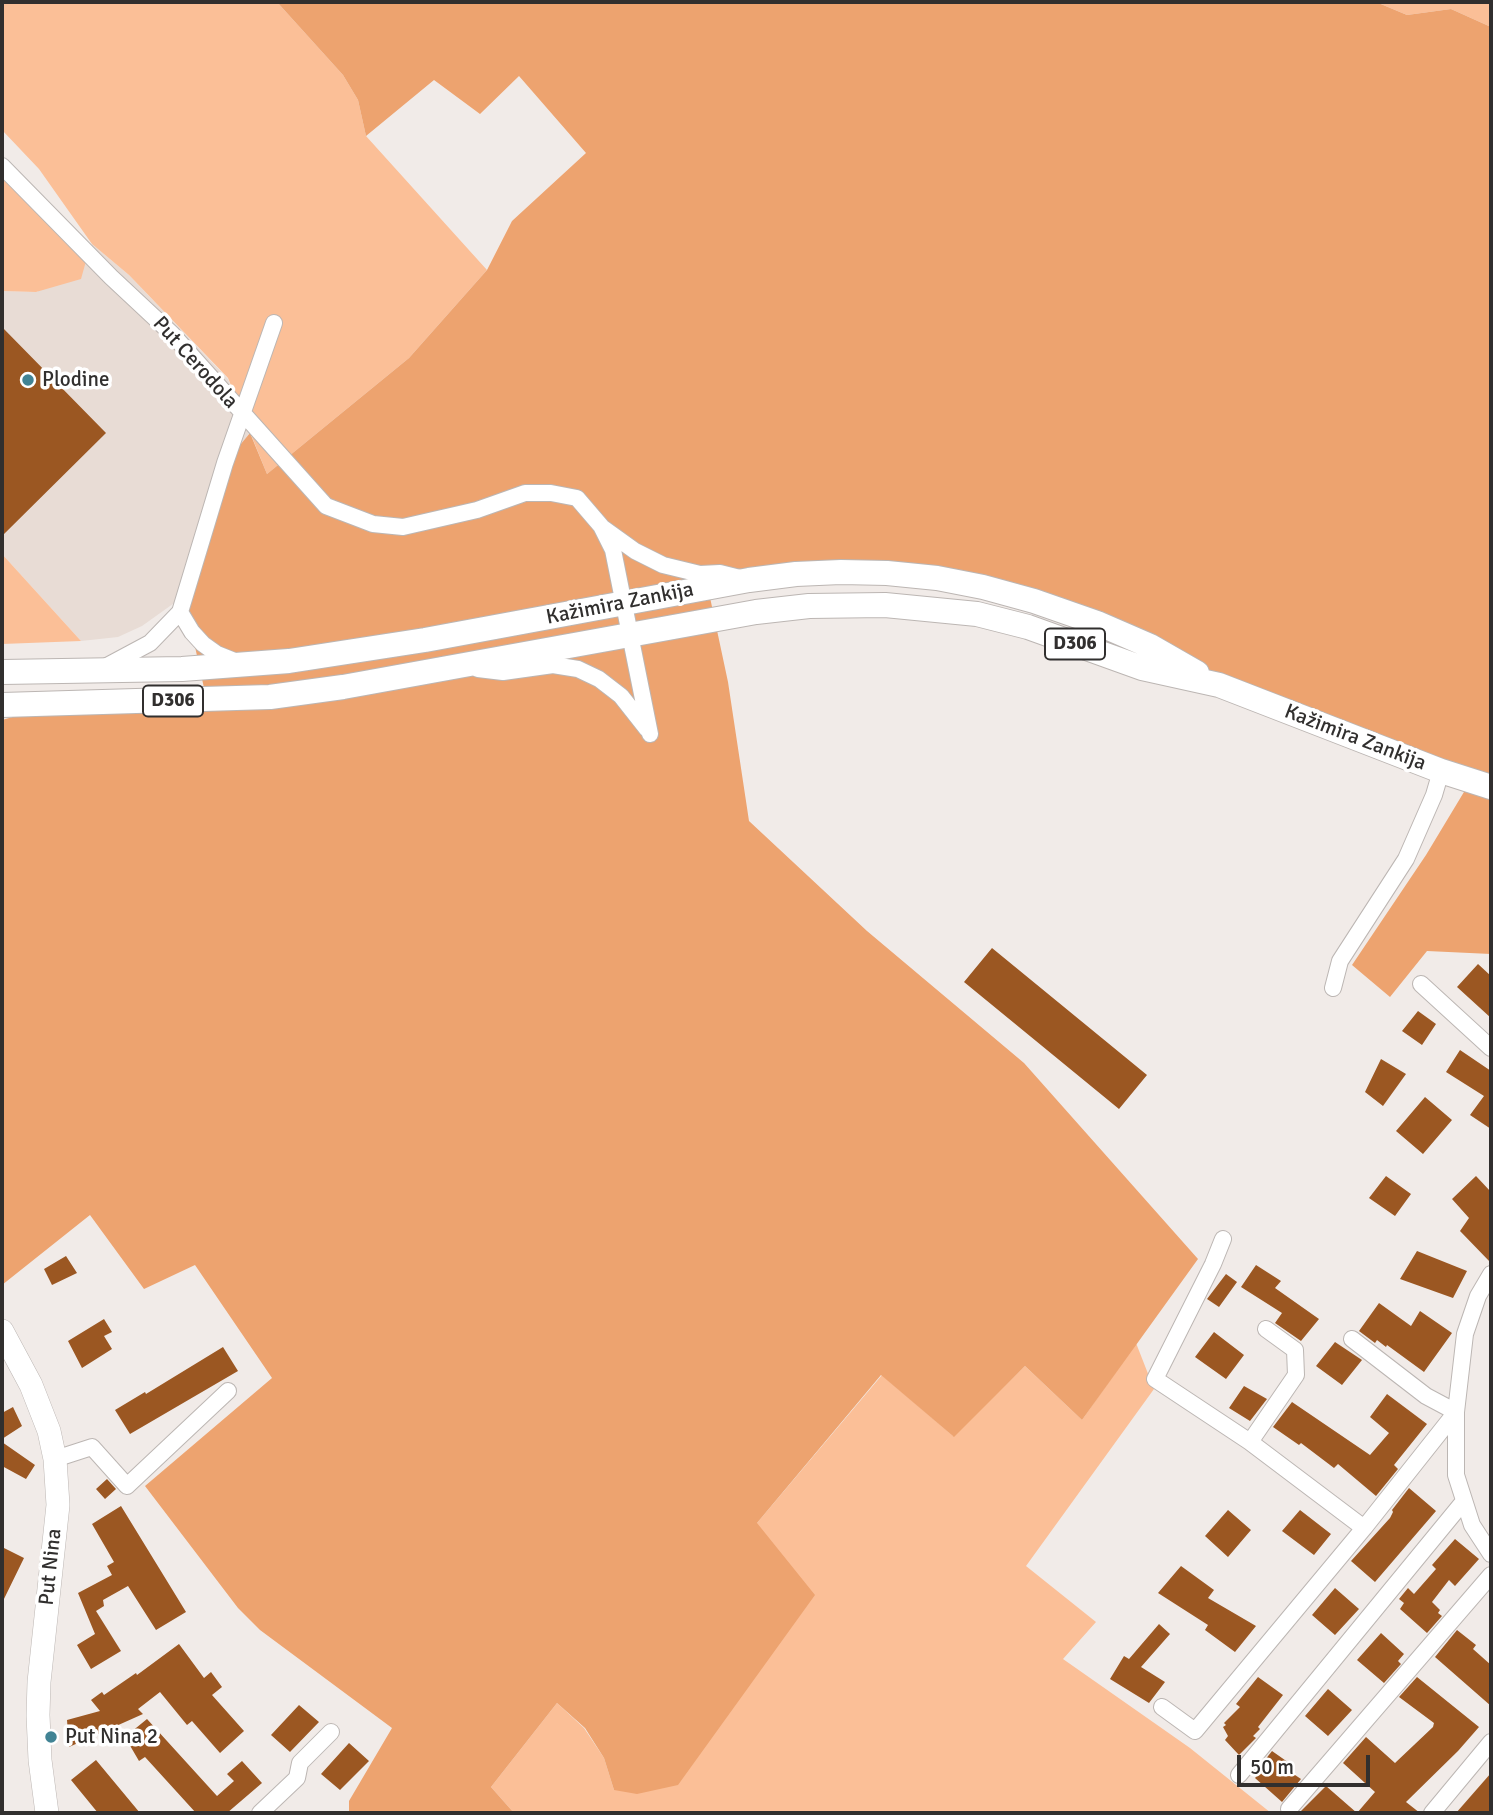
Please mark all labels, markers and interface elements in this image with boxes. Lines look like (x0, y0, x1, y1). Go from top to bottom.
street label: Put Cerodola (147, 312, 243, 414)
place label: Plodine (42, 367, 110, 393)
marker: Plodine (20, 372, 36, 388)
street label: Kažimira Zankija (544, 577, 696, 631)
road number: D306 (1045, 628, 1105, 660)
road number: D306 (143, 686, 203, 716)
street label: Kažimira Zankija (1281, 699, 1429, 777)
street label: Put Nina (34, 1527, 68, 1607)
place label: Put Nina 2 (65, 1724, 158, 1750)
marker: Put Nina 2 (43, 1729, 59, 1745)
scale bar (1241, 1742, 1374, 1786)
text: 50 m (1250, 1754, 1294, 1780)

